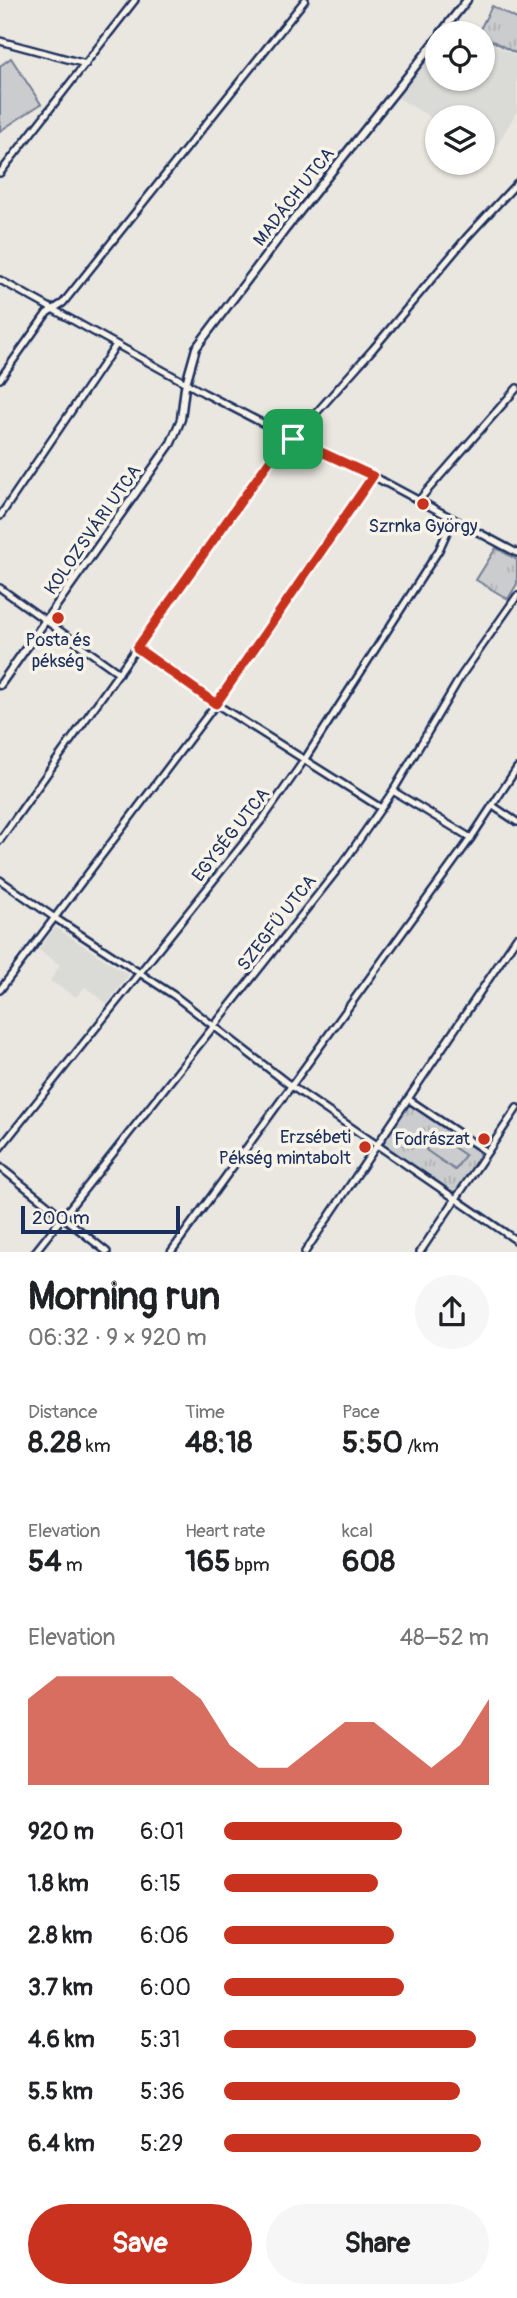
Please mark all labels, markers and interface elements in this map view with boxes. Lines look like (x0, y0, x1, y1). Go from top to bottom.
map controls (425, 21, 495, 175)
button: locate (425, 21, 495, 91)
button: layers (425, 105, 495, 175)
street label: MADÁCH UTCA (248, 143, 340, 251)
pin (263, 409, 323, 469)
icon: arrive (274, 420, 312, 458)
street label: KOLOZSVÁRI UTCA (40, 460, 147, 600)
marker: Szrnka György (415, 496, 431, 512)
place label: Szrnka György (369, 515, 478, 538)
marker: Posta és pékség (50, 610, 66, 626)
place label: Posta és pékség (26, 629, 90, 673)
street label: EGYSÉG UTCA (187, 783, 275, 887)
street label: SZEGFŰ UTCA (232, 870, 322, 976)
place label: Erzsébeti Pékség mintabolt (219, 1126, 352, 1170)
place label: Fodrászat (394, 1128, 471, 1151)
marker: Fodrászat (476, 1131, 492, 1147)
marker: Erzsébeti Pékség mintabolt (357, 1139, 373, 1155)
scale bar (21, 1202, 180, 1234)
text: 200 m (32, 1206, 90, 1230)
text: Morning run (28, 1273, 220, 1321)
button: share (415, 1275, 489, 1349)
text: 06:32 · 9 × 920 m (28, 1323, 207, 1352)
text: Distance (28, 1400, 97, 1424)
text: Time (185, 1400, 225, 1424)
text: Pace (342, 1400, 380, 1424)
text: 8.28 (28, 1424, 82, 1461)
text: 48:18 (185, 1424, 252, 1461)
text: 5:50 (342, 1424, 403, 1461)
text: km (82, 1434, 111, 1458)
text: /km (403, 1434, 439, 1458)
text: Elevation (28, 1519, 100, 1543)
text: Heart rate (185, 1519, 265, 1543)
text: kcal (342, 1519, 373, 1543)
text: 54 (28, 1543, 62, 1580)
text: 165 (185, 1543, 230, 1580)
text: 608 (342, 1543, 395, 1580)
text: m (62, 1553, 83, 1577)
text: bpm (230, 1553, 270, 1577)
text: Elevation (28, 1623, 116, 1652)
text: 48–52 m (400, 1623, 489, 1652)
text: 920 m (28, 1817, 94, 1846)
text: 6:01 (140, 1817, 184, 1846)
text: 1.8 km (28, 1869, 89, 1898)
text: 6:15 (140, 1869, 181, 1898)
text: 2.8 km (28, 1921, 93, 1950)
text: 6:06 (140, 1921, 189, 1950)
text: 3.7 km (28, 1973, 93, 2002)
text: 6:00 (140, 1973, 191, 2002)
text: 4.6 km (28, 2025, 95, 2054)
text: 5:31 (140, 2025, 180, 2054)
text: 5.5 km (28, 2077, 93, 2106)
text: 5:36 (140, 2077, 185, 2106)
text: 6.4 km (28, 2129, 95, 2158)
text: 5:29 (140, 2129, 183, 2158)
button: Save (28, 2204, 252, 2284)
button: Share (266, 2204, 489, 2284)

